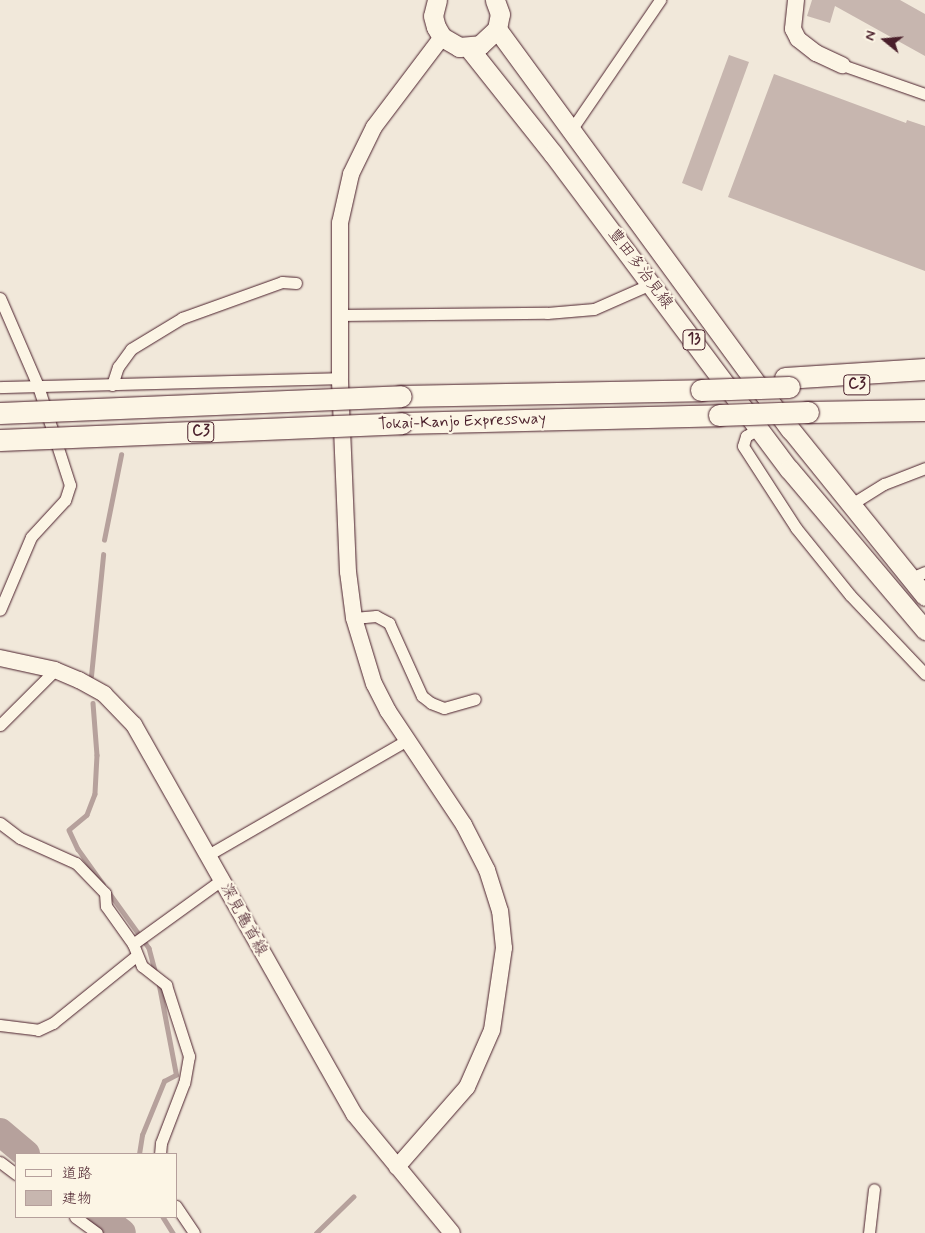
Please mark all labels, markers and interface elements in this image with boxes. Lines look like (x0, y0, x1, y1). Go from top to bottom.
north arrow (860, 15, 910, 65)
text: N (861, 29, 881, 43)
street label: 豊田多治見線 (603, 225, 677, 313)
road number: 13 (682, 328, 706, 352)
road number: C3 (843, 372, 871, 398)
street label: Tokai-Kanjo Expressway (377, 409, 547, 435)
road number: C3 (187, 420, 215, 444)
street label: 深見亀首線 (215, 880, 271, 960)
legend (15, 1153, 178, 1218)
text: 道路 (62, 1164, 92, 1184)
text: 建物 (62, 1189, 92, 1209)

